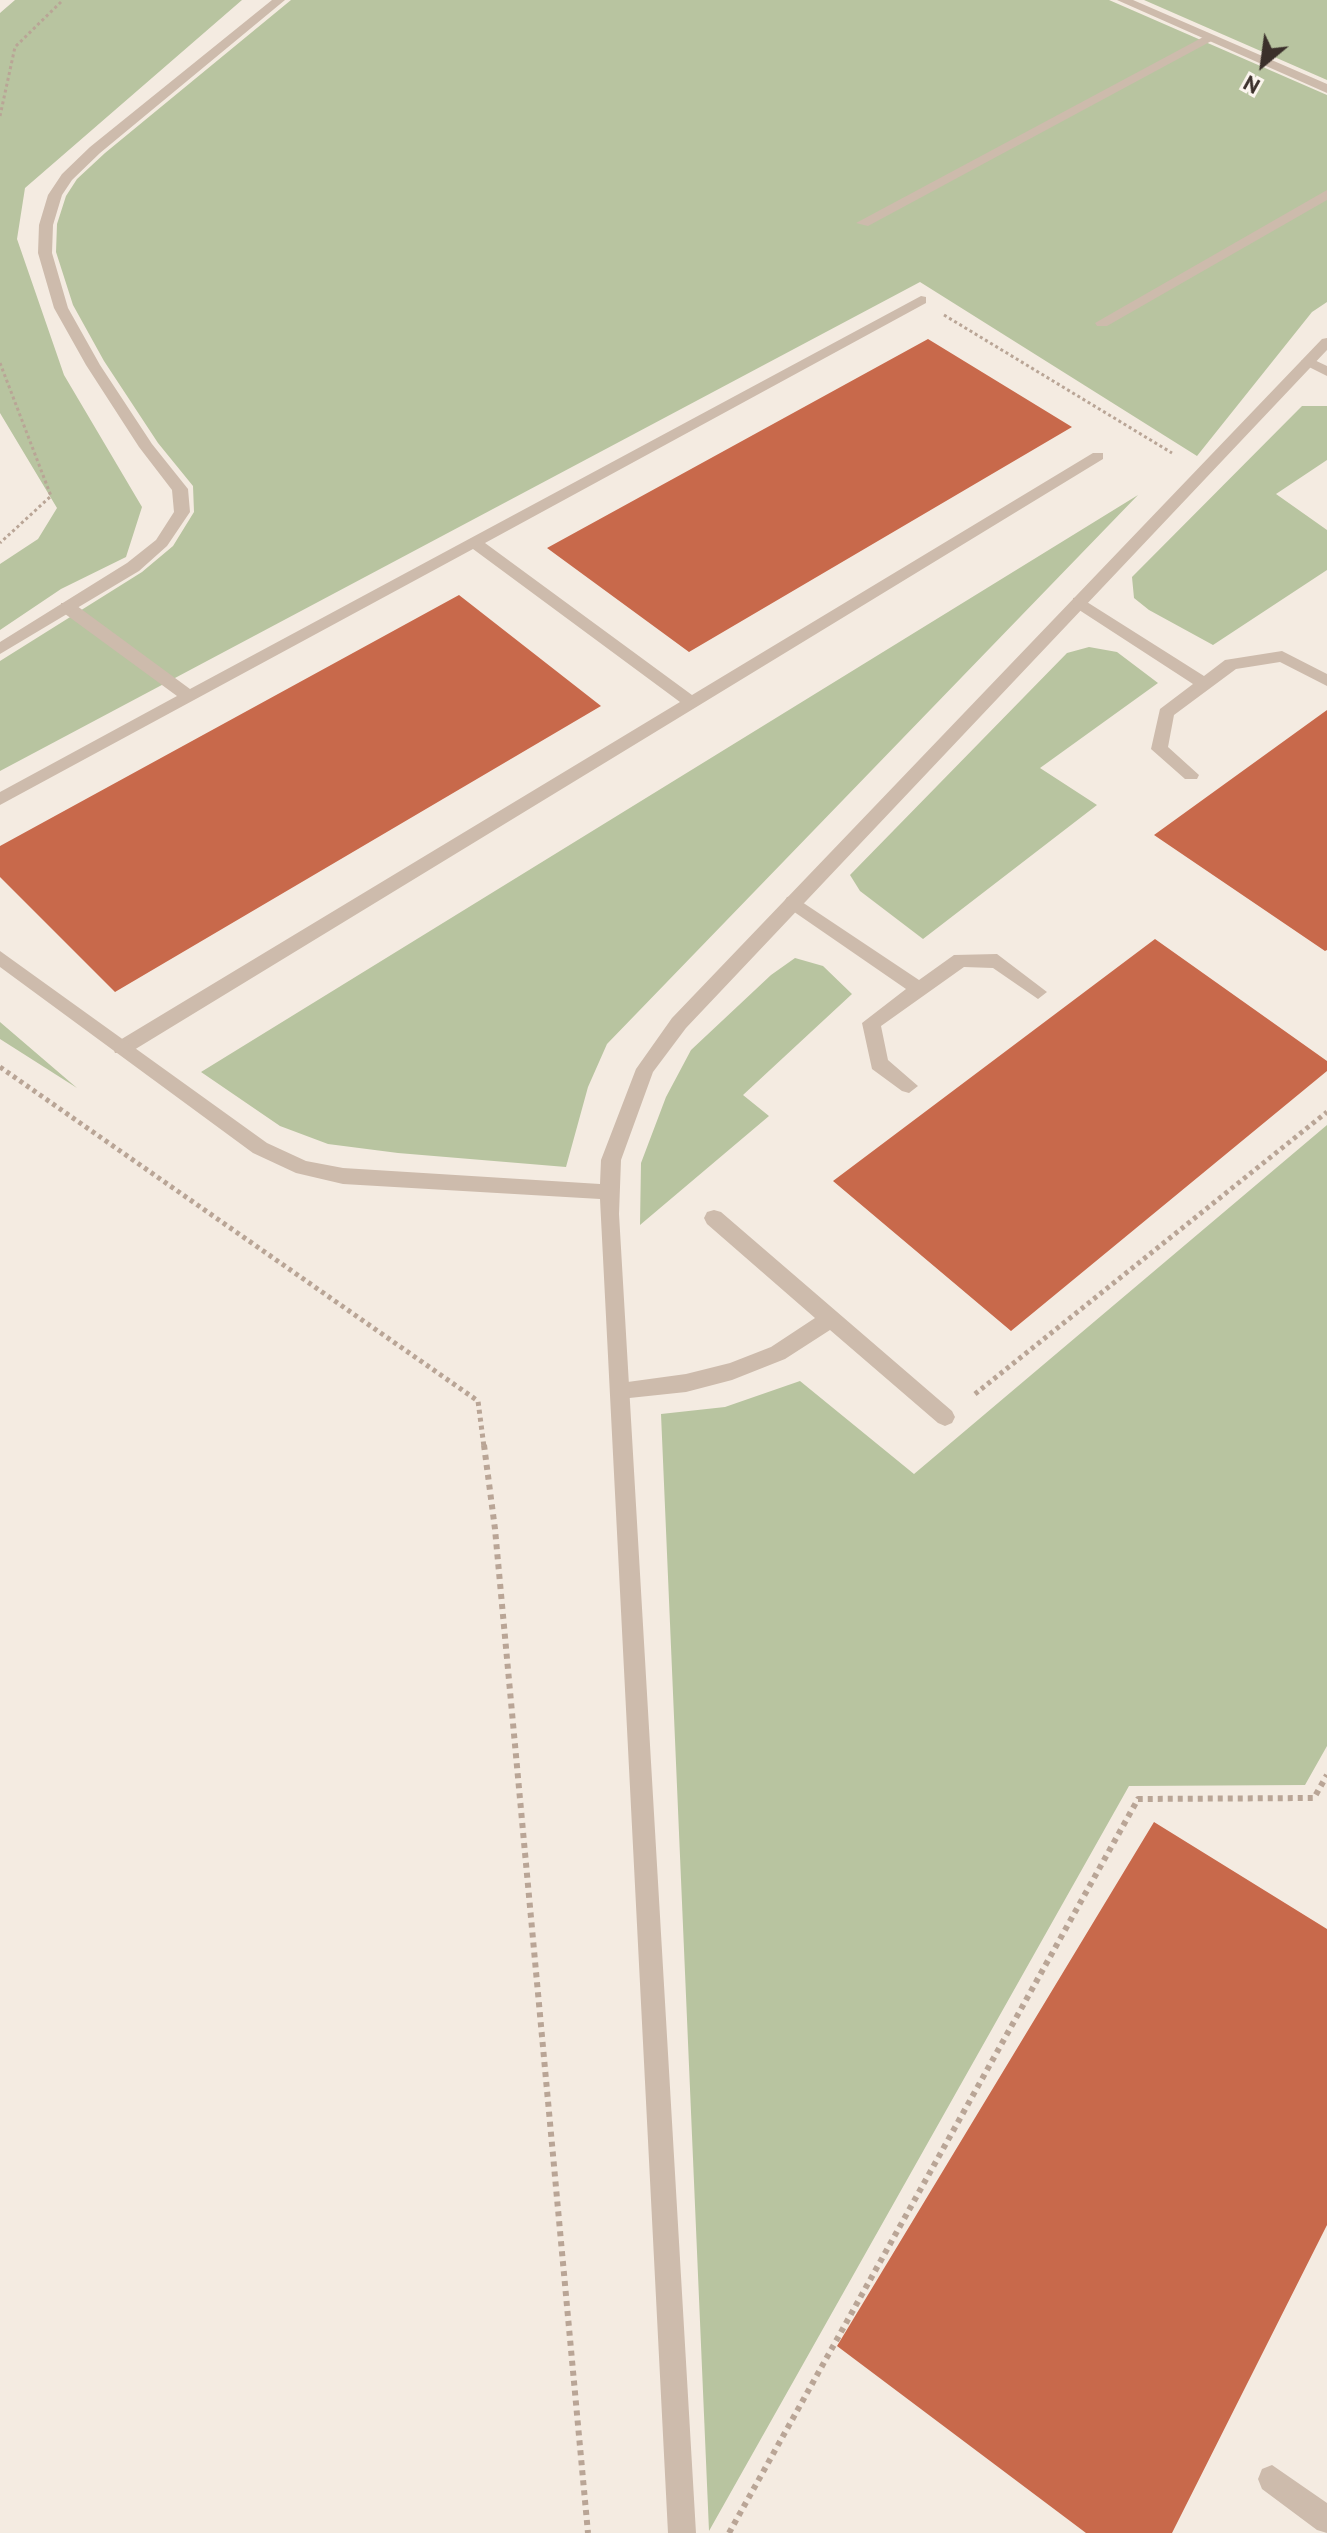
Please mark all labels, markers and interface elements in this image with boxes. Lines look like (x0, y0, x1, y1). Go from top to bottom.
north arrow (1223, 24, 1303, 104)
text: N (1238, 69, 1264, 101)

